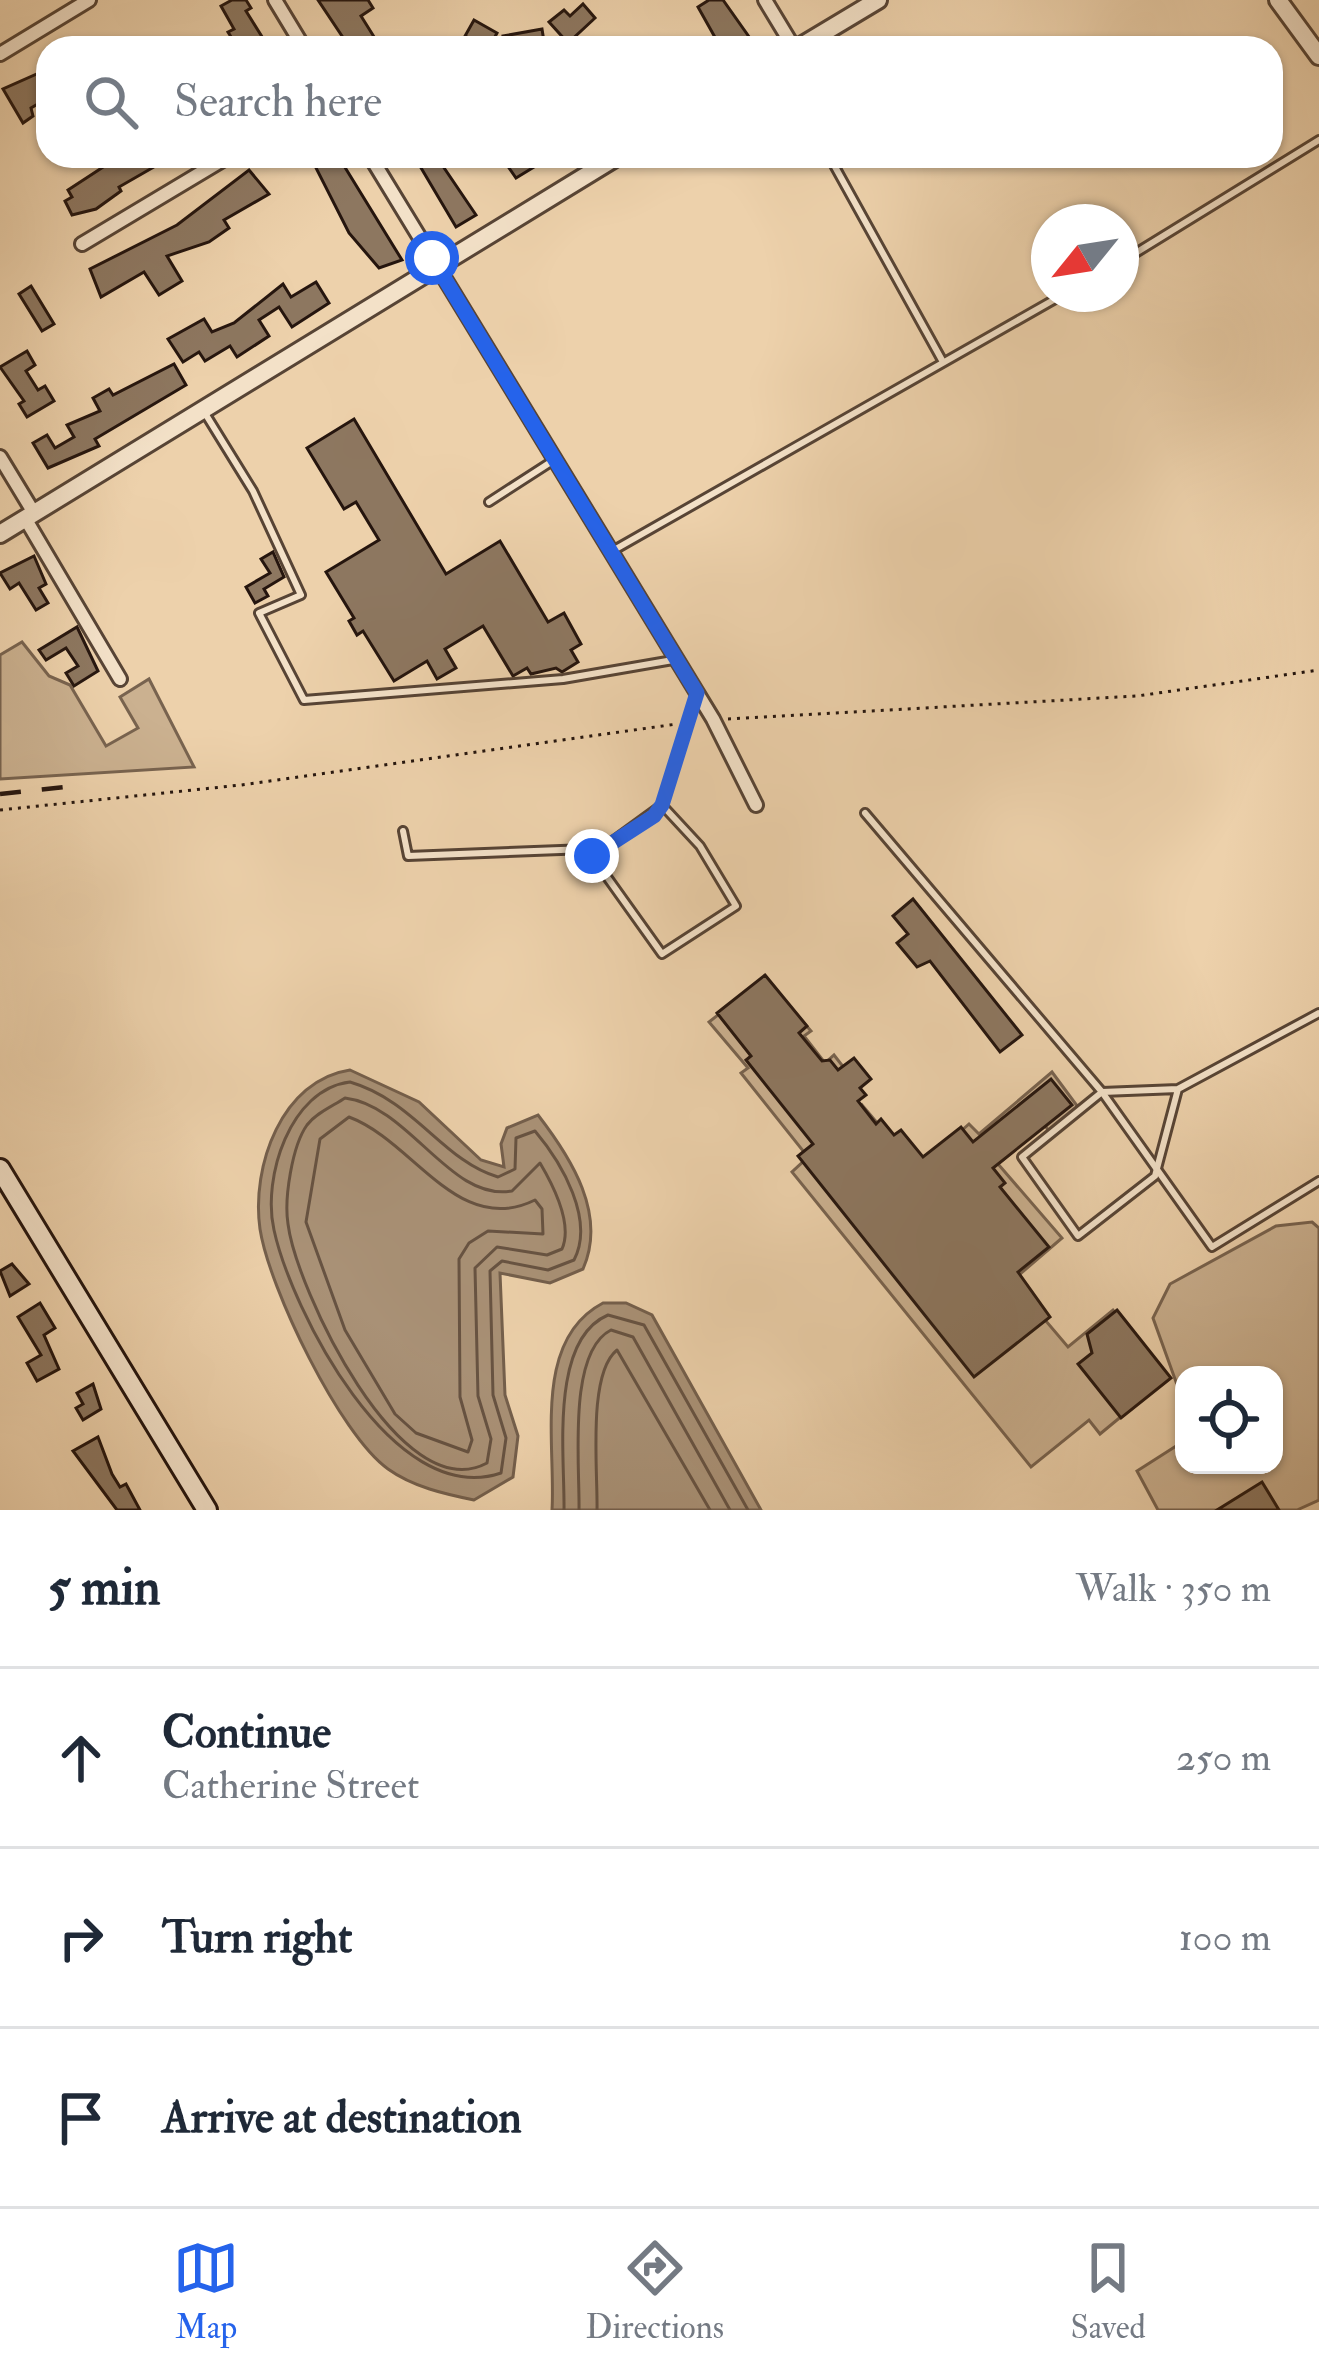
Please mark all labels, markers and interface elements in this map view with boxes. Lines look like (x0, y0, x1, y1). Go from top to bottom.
search box (36, 36, 1283, 168)
icon: search (78, 69, 144, 135)
text: Search here (174, 74, 382, 130)
north arrow (1031, 204, 1139, 312)
route start (405, 231, 459, 285)
route end (565, 829, 619, 883)
map controls (1175, 1366, 1283, 1474)
button: locate (1175, 1366, 1283, 1474)
text: 5 min (48, 1556, 161, 1620)
text: Walk · 350 m (1076, 1564, 1271, 1613)
text: Continue (162, 1705, 331, 1761)
icon: ahead (48, 1725, 114, 1791)
text: 250 m (1176, 1733, 1271, 1782)
text: Catherine Street (162, 1761, 419, 1810)
icon: right (48, 1905, 114, 1971)
text: Turn right (162, 1910, 352, 1966)
text: 100 m (1179, 1913, 1271, 1962)
icon: arrive (48, 2085, 114, 2151)
text: Arrive at destination (162, 2090, 522, 2146)
tab: Map (173, 2235, 239, 2348)
tab: Directions (586, 2235, 724, 2348)
tab: Saved (1070, 2235, 1146, 2348)

